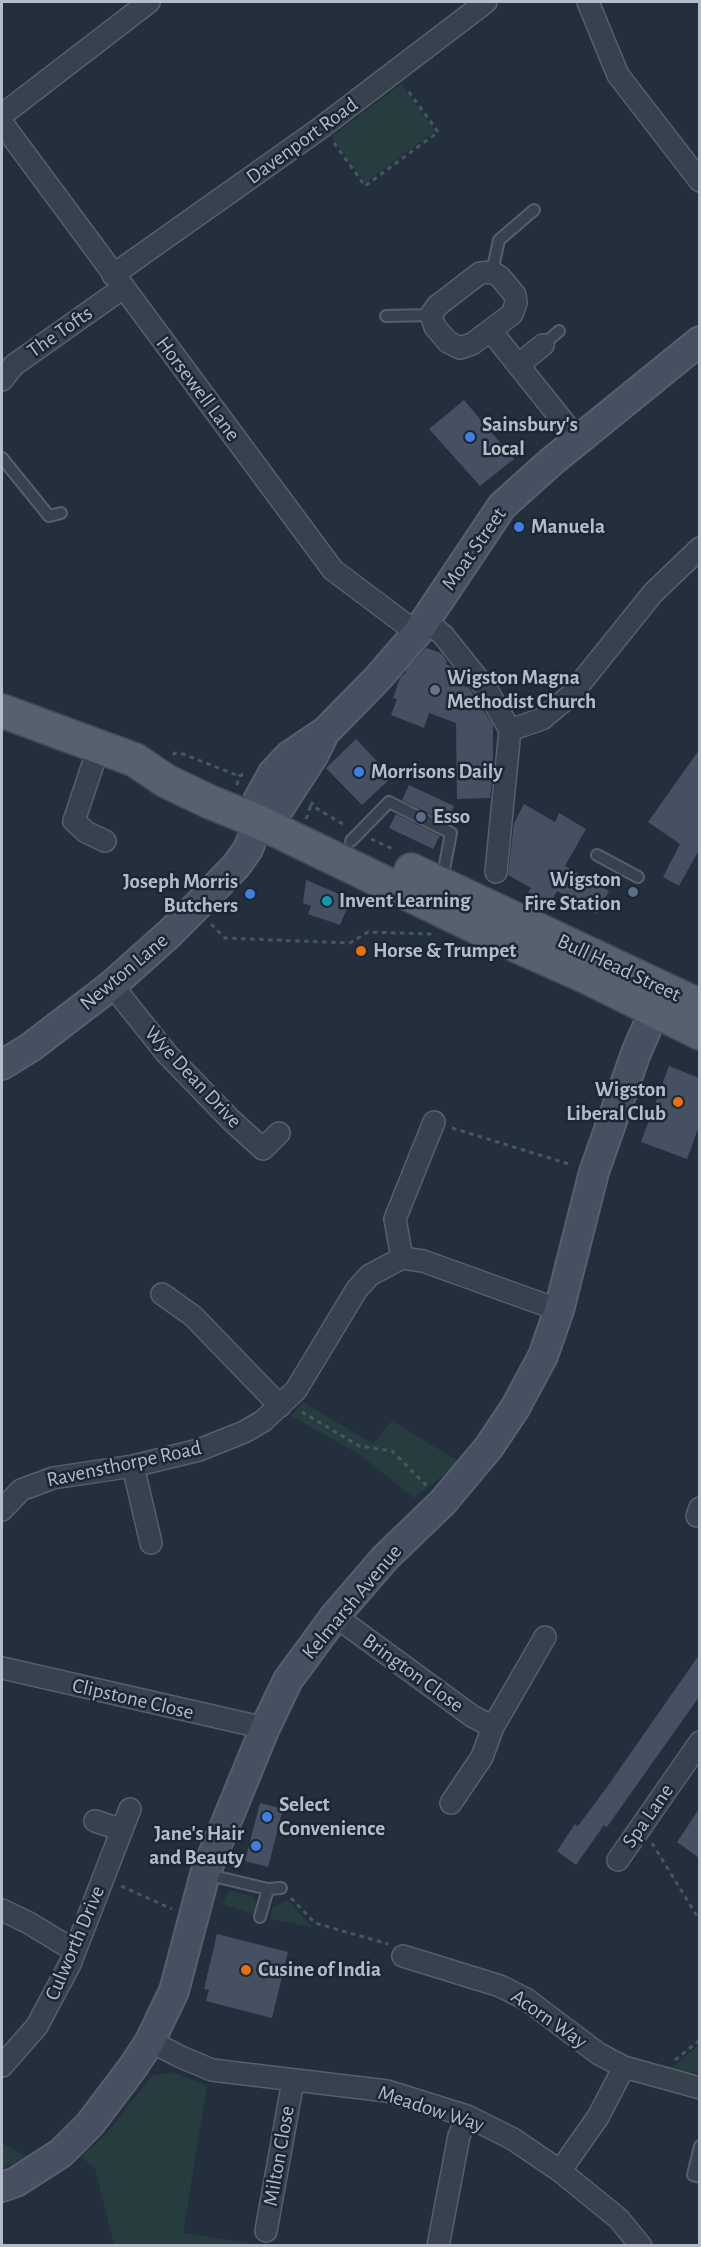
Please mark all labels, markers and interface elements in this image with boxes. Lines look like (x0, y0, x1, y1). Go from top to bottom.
street label: Davenport Road (241, 92, 363, 190)
street label: The Tofts (22, 300, 98, 364)
street label: Horsewell Lane (151, 332, 245, 446)
place label: Sainsbury's Local (482, 412, 578, 462)
marker: Sainsbury's Local (463, 430, 477, 444)
street label: Moat Street (436, 503, 512, 595)
place label: Manuela (531, 514, 605, 540)
marker: Manuela (512, 520, 526, 534)
place label: Wigston Magna Methodist Church (447, 665, 596, 715)
marker: Wigston Magna Methodist Church (428, 683, 442, 697)
place label: Morrisons Daily (371, 759, 503, 785)
marker: Morrisons Daily (352, 765, 366, 779)
place label: Esso (433, 804, 470, 830)
marker: Esso (414, 810, 428, 824)
place label: Wigston Fire Station (524, 867, 621, 917)
place label: Joseph Morris Butchers (123, 869, 238, 919)
marker: Wigston Fire Station (626, 885, 640, 899)
marker: Joseph Morris Butchers (243, 887, 257, 901)
place label: Invent Learning (339, 888, 471, 914)
marker: Invent Learning (320, 894, 334, 908)
street label: Newton Lane (75, 928, 173, 1016)
street label: Bull Head Street (553, 928, 685, 1008)
place label: Horse & Trumpet (373, 938, 516, 964)
marker: Horse & Trumpet (354, 944, 368, 958)
street label: Wye Dean Drive (139, 1021, 247, 1133)
place label: Wigston Liberal Club (566, 1077, 666, 1127)
marker: Wigston Liberal Club (671, 1095, 685, 1109)
street label: Ravensthorpe Road (44, 1435, 204, 1493)
street label: Kelmarsh Avenue (297, 1539, 407, 1665)
street label: Brington Close (358, 1628, 468, 1718)
street label: Clipstone Close (70, 1673, 196, 1725)
street label: Spa Lane (617, 1779, 679, 1853)
place label: Select Convenience (279, 1792, 385, 1842)
marker: Select Convenience (260, 1810, 274, 1824)
place label: Jane's Hair and Beauty (149, 1821, 244, 1871)
marker: Jane's Hair and Beauty (249, 1839, 263, 1853)
street label: Culworth Drive (40, 1882, 110, 2004)
place label: Cusine of India (258, 1957, 381, 1983)
marker: Cusine of India (239, 1963, 253, 1977)
street label: Acorn Way (506, 1984, 592, 2054)
street label: Meadow Way (375, 2080, 487, 2138)
street label: Milton Close (258, 2104, 300, 2208)

